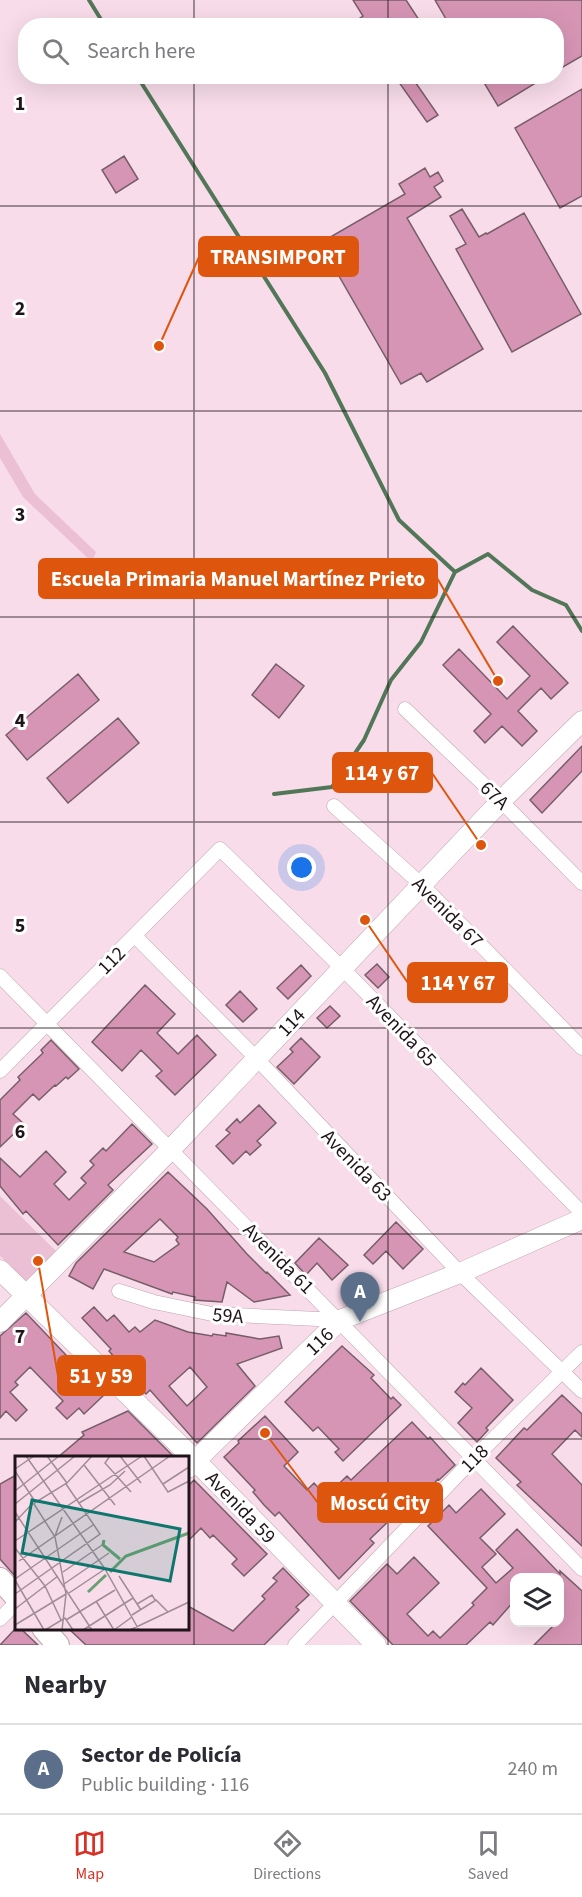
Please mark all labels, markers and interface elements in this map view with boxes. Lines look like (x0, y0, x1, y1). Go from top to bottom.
search box (18, 18, 564, 84)
icon: search (39, 35, 72, 68)
text: Search here (87, 35, 195, 67)
text: 1 (15, 90, 25, 118)
callout: TRANSIMPORT (199, 237, 358, 276)
text: TRANSIMPORT (210, 242, 346, 272)
text: 2 (15, 295, 25, 323)
text: 3 (15, 501, 25, 529)
callout: Escuela Primaria Manuel Martínez Prieto (39, 559, 437, 598)
text: Escuela Primaria Manuel Martínez Prieto (51, 564, 425, 594)
text: 4 (15, 707, 26, 735)
callout: 114 y 67 (333, 753, 432, 792)
text: 114 y 67 (345, 758, 419, 788)
street label: 67A (474, 775, 515, 817)
your location (287, 853, 316, 882)
street label: Avenida 67 (405, 871, 489, 955)
text: 5 (15, 912, 25, 940)
street label: 112 (91, 940, 132, 981)
callout: 114 Y 67 (408, 963, 507, 1002)
text: 114 Y 67 (421, 968, 495, 998)
street label: Avenida 65 (360, 988, 443, 1073)
street label: 114 (271, 1002, 312, 1043)
text: 6 (15, 1118, 25, 1146)
street label: Avenida 63 (315, 1123, 398, 1208)
street label: Avenida 61 (236, 1217, 320, 1301)
pin: A (340, 1272, 380, 1322)
street label: 59A (211, 1301, 245, 1331)
street label: 116 (299, 1321, 340, 1362)
text: 7 (15, 1323, 25, 1351)
callout: 51 y 59 (58, 1356, 145, 1395)
text: 51 y 59 (69, 1361, 133, 1391)
street label: 118 (454, 1438, 495, 1479)
inset map (15, 1456, 189, 1630)
street label: Avenida 59 (199, 1465, 282, 1550)
callout: Moscú City (318, 1483, 442, 1522)
text: Moscú City (330, 1488, 430, 1518)
map controls (510, 1573, 564, 1627)
button: layers (510, 1573, 564, 1627)
text: Nearby (24, 1666, 107, 1703)
text: Sector de Policía (81, 1739, 242, 1771)
text: A (38, 1755, 49, 1783)
text: 240 m (508, 1755, 558, 1783)
text: Public building · 116 (81, 1771, 249, 1799)
tab: Map (73, 1827, 106, 1885)
tab: Directions (253, 1827, 321, 1885)
tab: Saved (468, 1827, 509, 1885)

